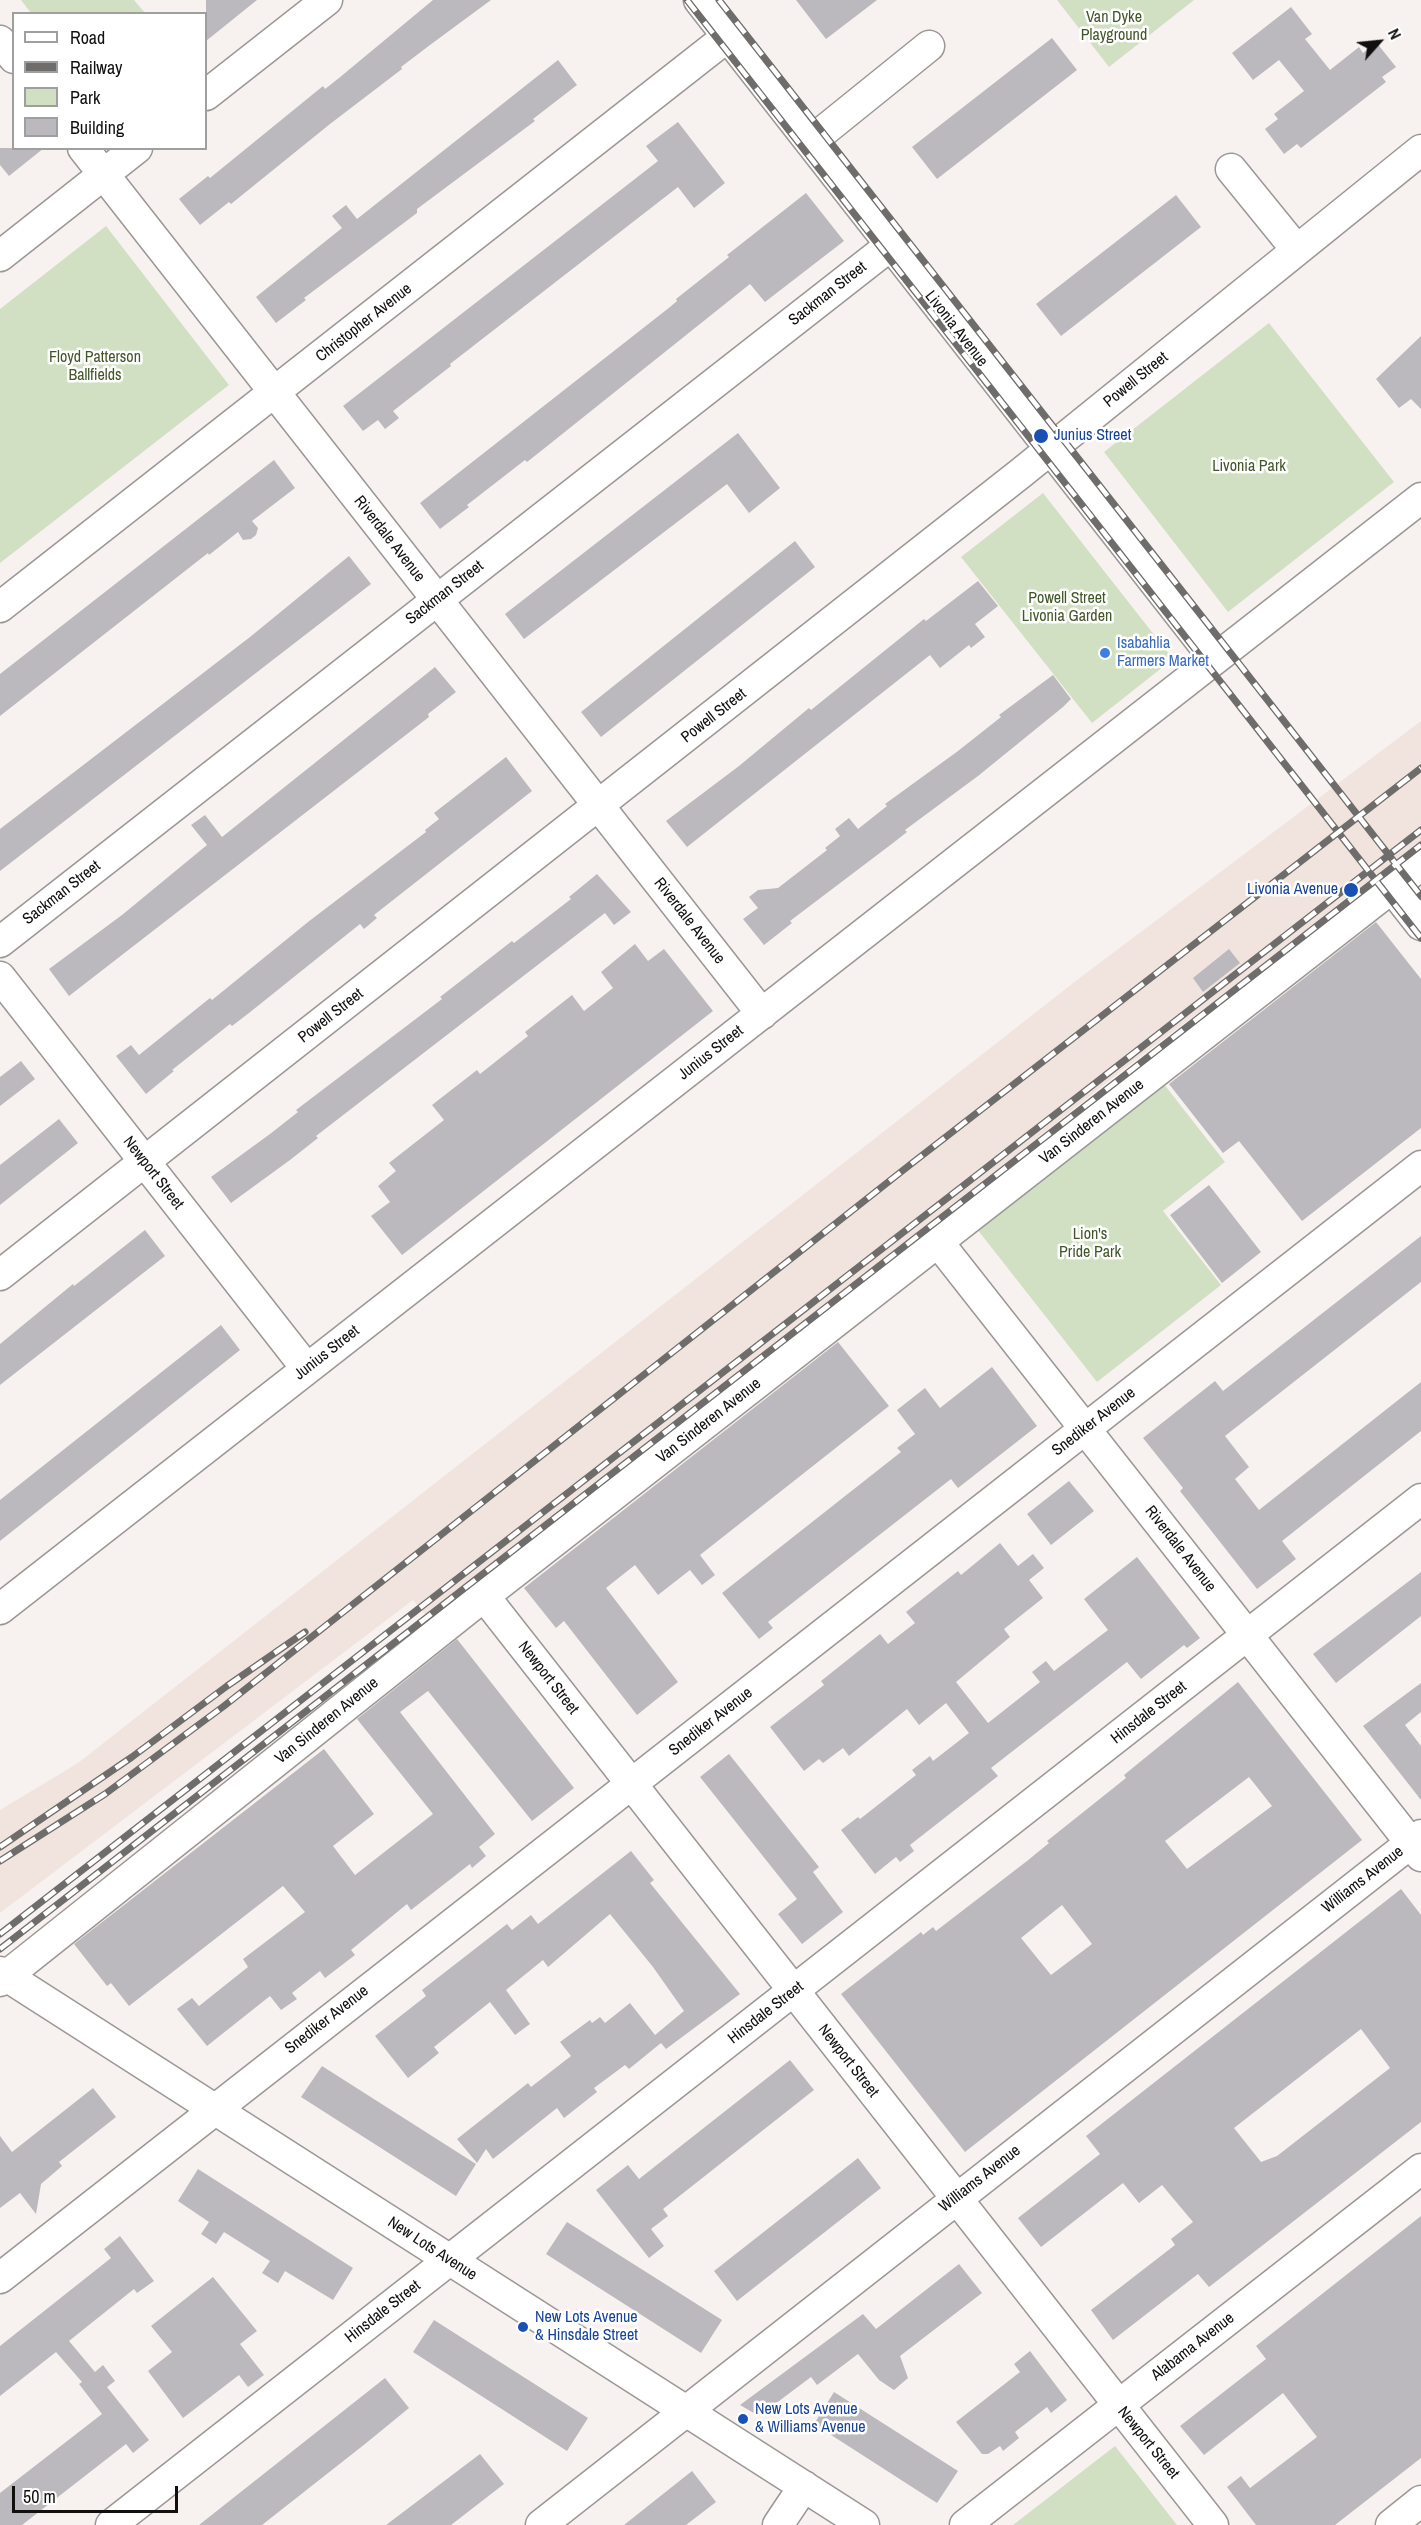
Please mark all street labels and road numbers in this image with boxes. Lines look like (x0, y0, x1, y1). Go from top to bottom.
street label: Sackman Street (785, 258, 871, 330)
street label: Christopher Avenue (312, 280, 416, 366)
street label: Livonia Avenue (920, 287, 992, 371)
street label: Powell Street (1100, 348, 1172, 412)
street label: Riverdale Avenue (349, 492, 429, 586)
street label: Sackman Street (402, 557, 488, 629)
street label: Powell Street (678, 685, 750, 747)
street label: Sackman Street (19, 857, 105, 929)
street label: Riverdale Avenue (649, 874, 729, 968)
street label: Powell Street (295, 985, 367, 1047)
street label: Junius Street (675, 1022, 747, 1084)
street label: Van Sinderen Avenue (1036, 1075, 1148, 1169)
street label: Newport Street (118, 1133, 188, 1213)
street label: Junius Street (291, 1322, 363, 1384)
street label: Van Sinderen Avenue (653, 1374, 765, 1468)
street label: Snediker Avenue (1049, 1384, 1139, 1460)
street label: Riverdale Avenue (1140, 1502, 1220, 1596)
street label: Newport Street (513, 1638, 583, 1718)
street label: Van Sinderen Avenue (272, 1674, 382, 1768)
street label: Hinsdale Street (1107, 1678, 1191, 1748)
street label: Snediker Avenue (666, 1684, 756, 1760)
street label: Williams Avenue (1318, 1842, 1408, 1918)
street label: Hinsdale Street (724, 1978, 808, 2048)
street label: Snediker Avenue (282, 1982, 372, 2058)
street label: Newport Street (813, 2021, 883, 2101)
street label: Williams Avenue (935, 2141, 1025, 2217)
street label: New Lots Avenue (384, 2213, 480, 2285)
street label: Hinsdale Street (341, 2277, 425, 2347)
street label: Alabama Avenue (1148, 2309, 1238, 2385)
street label: Newport Street (1113, 2403, 1183, 2483)

